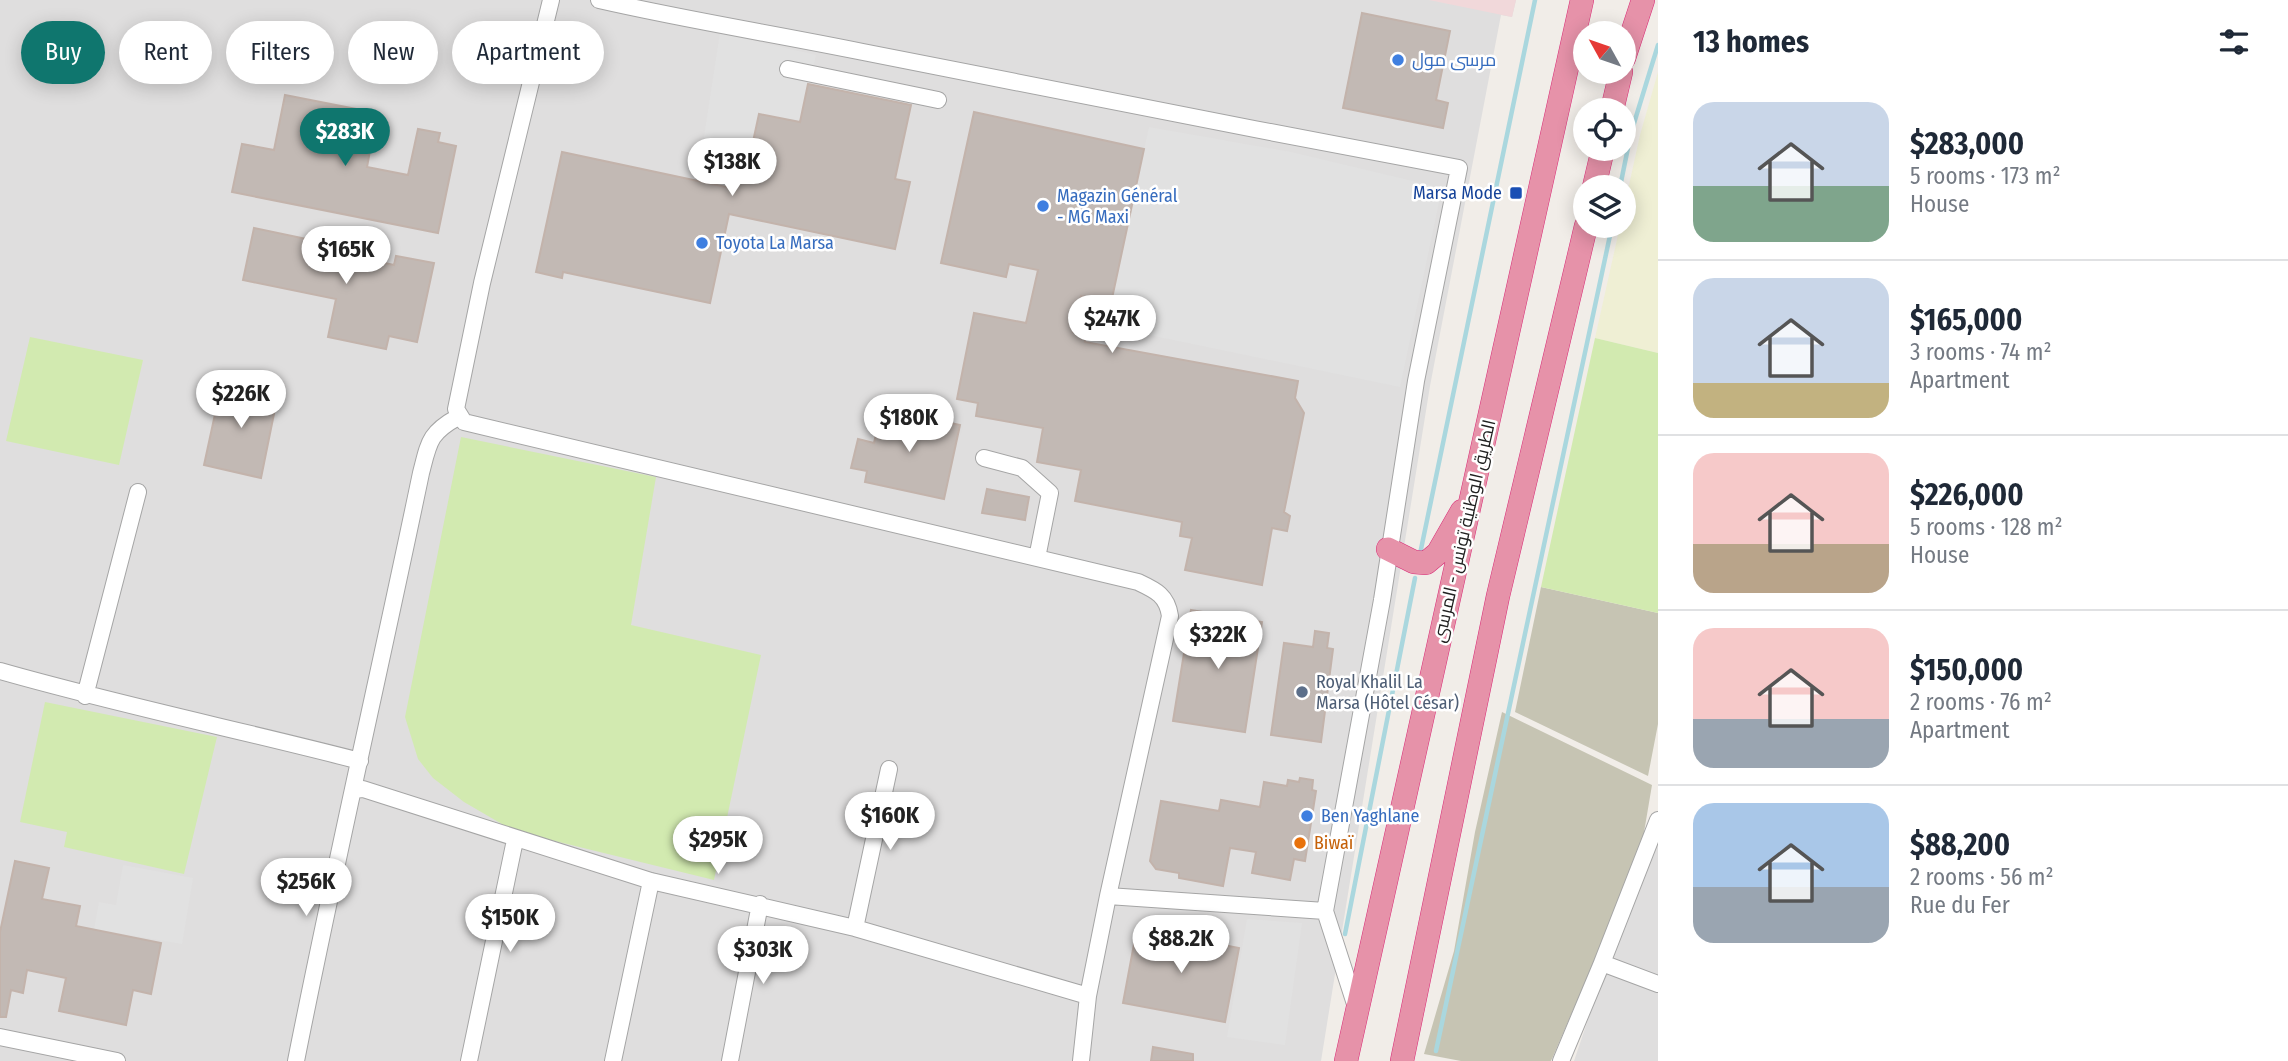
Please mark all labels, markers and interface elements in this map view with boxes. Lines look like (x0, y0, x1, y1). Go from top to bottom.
chip: Buy (21, 21, 105, 84)
chip: Rent (119, 21, 212, 84)
chip: Filters (226, 21, 334, 84)
chip: New (348, 21, 438, 84)
chip: Apartment (452, 21, 604, 84)
north arrow (1573, 21, 1636, 84)
map controls (1573, 21, 1636, 238)
icon: filters (2215, 23, 2253, 61)
text: 13 homes (1693, 24, 1809, 60)
place label: مرسى مول (1412, 49, 1496, 71)
marker: مرسى مول (1390, 52, 1406, 68)
button: locate (1573, 98, 1636, 161)
pin: $283K (296, 108, 394, 168)
text: $283K (316, 117, 374, 145)
text: $283,000 (1910, 126, 2024, 162)
icon: home (1749, 130, 1833, 214)
pin: $138K (683, 138, 781, 198)
text: $138K (704, 147, 760, 175)
text: 5 rooms · 173 m² (1910, 162, 2061, 190)
button: layers (1573, 175, 1636, 238)
place label: Marsa Mode (1413, 182, 1502, 204)
place label: Magazin Général - MG Maxi (1057, 185, 1178, 228)
marker: Marsa Mode (1508, 185, 1524, 201)
text: House (1910, 190, 1969, 218)
marker: Magazin Général - MG Maxi (1035, 198, 1051, 214)
pin: $165K (297, 226, 395, 286)
place label: Toyota La Marsa (716, 232, 834, 254)
text: $165K (318, 235, 374, 263)
marker: Toyota La Marsa (694, 235, 710, 251)
pin: $247K (1063, 296, 1161, 355)
text: $165,000 (1910, 302, 2022, 338)
text: $247K (1084, 304, 1140, 332)
icon: home (1749, 306, 1833, 390)
text: 3 rooms · 74 m² (1910, 338, 2052, 366)
text: Apartment (1910, 366, 2010, 394)
pin: $226K (192, 370, 290, 430)
text: $226K (212, 379, 270, 407)
pin: $180K (860, 394, 958, 454)
text: $180K (880, 403, 938, 431)
street label: الطريق الوطنية تونس - المرسى (1428, 417, 1501, 645)
text: $226,000 (1910, 477, 2024, 513)
icon: home (1749, 481, 1833, 565)
text: 5 rooms · 128 m² (1910, 513, 2063, 541)
text: House (1910, 541, 1969, 569)
pin: $322K (1169, 612, 1267, 671)
text: $322K (1190, 620, 1246, 648)
text: $150,000 (1910, 652, 2023, 688)
icon: home (1749, 656, 1833, 740)
place label: Royal Khalil La Marsa (Hôtel César) (1316, 671, 1459, 714)
marker: Royal Khalil La Marsa (Hôtel César) (1294, 684, 1310, 700)
text: 2 rooms · 76 m² (1910, 688, 2052, 716)
text: Apartment (1910, 716, 2010, 744)
pin: $160K (841, 792, 939, 852)
text: $160K (861, 801, 919, 829)
place label: Ben Yaghlane (1321, 805, 1420, 827)
marker: Ben Yaghlane (1299, 808, 1315, 824)
pin: $295K (669, 816, 767, 876)
text: $295K (689, 825, 747, 853)
text: $88,200 (1910, 827, 2010, 863)
icon: home (1749, 831, 1833, 915)
place label: Biwaï (1314, 832, 1354, 854)
marker: Biwaï (1292, 835, 1308, 851)
pin: $256K (257, 858, 355, 918)
text: 2 rooms · 56 m² (1910, 863, 2054, 891)
text: $256K (277, 867, 335, 895)
text: Rue du Fer (1910, 891, 2010, 919)
pin: $150K (461, 894, 559, 954)
text: $150K (481, 903, 539, 931)
pin: $88.2K (1124, 916, 1238, 975)
text: $88.2K (1148, 924, 1214, 952)
pin: $303K (714, 926, 812, 986)
text: $303K (734, 935, 792, 963)

